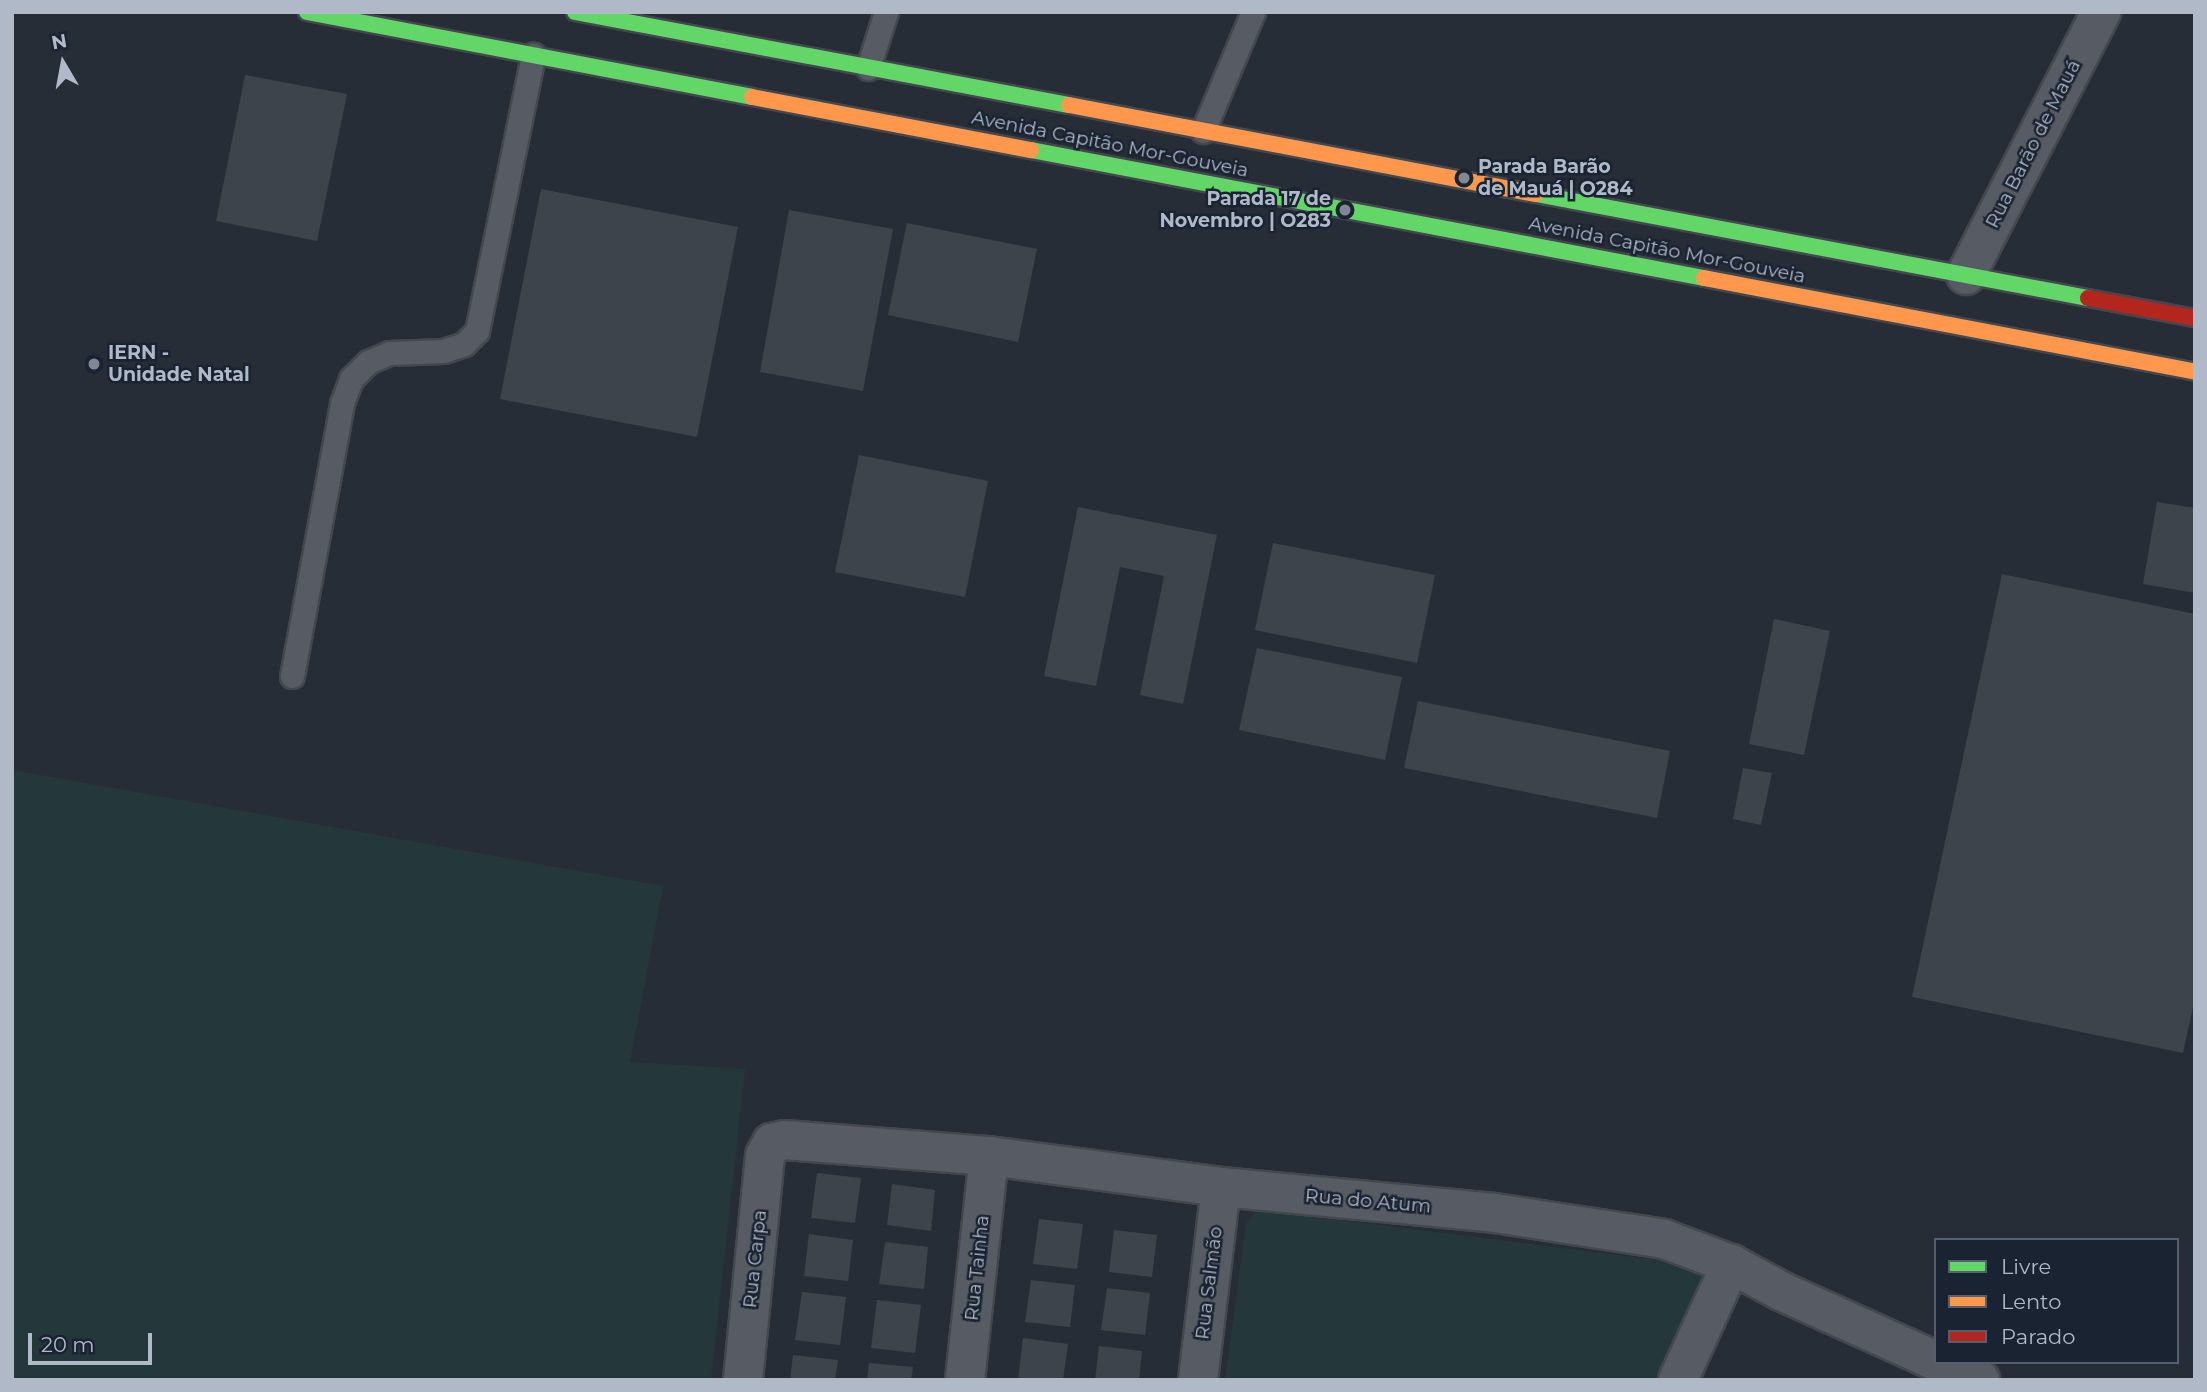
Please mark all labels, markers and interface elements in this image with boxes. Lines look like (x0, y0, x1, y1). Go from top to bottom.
north arrow (28, 28, 98, 98)
text: N (50, 29, 69, 54)
street label: Rua Barão de Mauá (1981, 56, 2085, 232)
street label: Avenida Capitão Mor-Gouveia (970, 106, 1250, 182)
place label: Parada Barão de Mauá | O284 (1478, 156, 1632, 200)
marker: Parada Barão de Mauá | O284 (1456, 170, 1472, 186)
place label: Parada 17 de Novembro | O283 (1159, 188, 1331, 232)
marker: Parada 17 de Novembro | O283 (1337, 202, 1353, 218)
street label: Avenida Capitão Mor-Gouveia (1527, 212, 1807, 288)
place label: IERN - Unidade Natal (108, 342, 250, 386)
marker: IERN - Unidade Natal (86, 356, 102, 372)
street label: Rua do Atum (1304, 1184, 1432, 1218)
street label: Rua Carpa (739, 1209, 771, 1309)
street label: Rua Tainha (960, 1214, 994, 1322)
street label: Rua Salmão (1191, 1225, 1227, 1341)
legend (1934, 1238, 2179, 1364)
text: Livre (2001, 1254, 2051, 1279)
text: Lento (2001, 1289, 2061, 1314)
scale bar (32, 1318, 156, 1362)
text: Parado (2001, 1324, 2076, 1349)
text: 20 m (41, 1332, 95, 1357)

